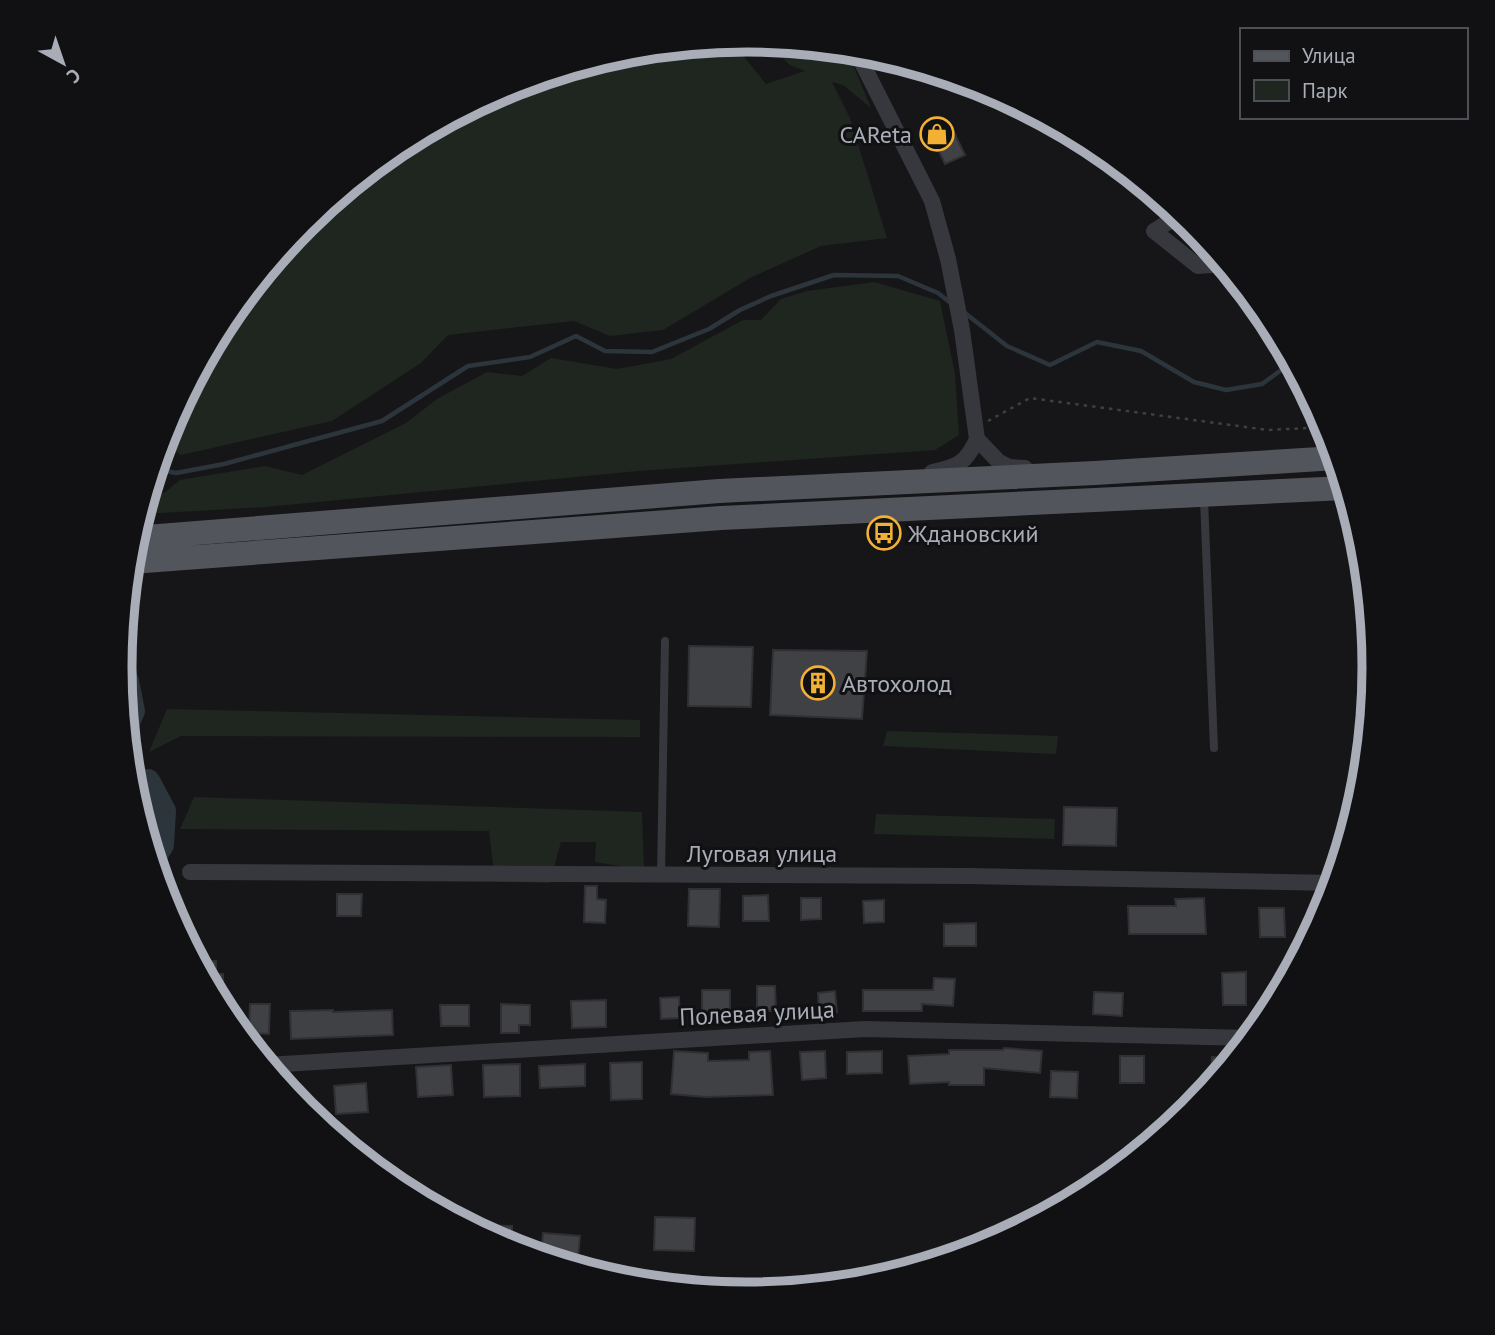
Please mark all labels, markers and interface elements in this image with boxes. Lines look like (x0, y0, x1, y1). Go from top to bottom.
north arrow (28, 28, 98, 98)
legend (1240, 28, 1467, 119)
text: Улица (1302, 42, 1356, 69)
text: С (62, 63, 86, 89)
text: Парк (1302, 77, 1348, 104)
shop icon: CAReta (918, 115, 956, 153)
place label: CAReta (840, 119, 912, 150)
bus stop icon: Ждановский (865, 514, 903, 552)
place label: Ждановский (907, 518, 1039, 549)
building icon: Автохолод (799, 664, 837, 702)
place label: Автохолод (842, 668, 952, 699)
street label: Луговая улица (686, 838, 837, 869)
street label: Полевая улица (679, 993, 835, 1033)

